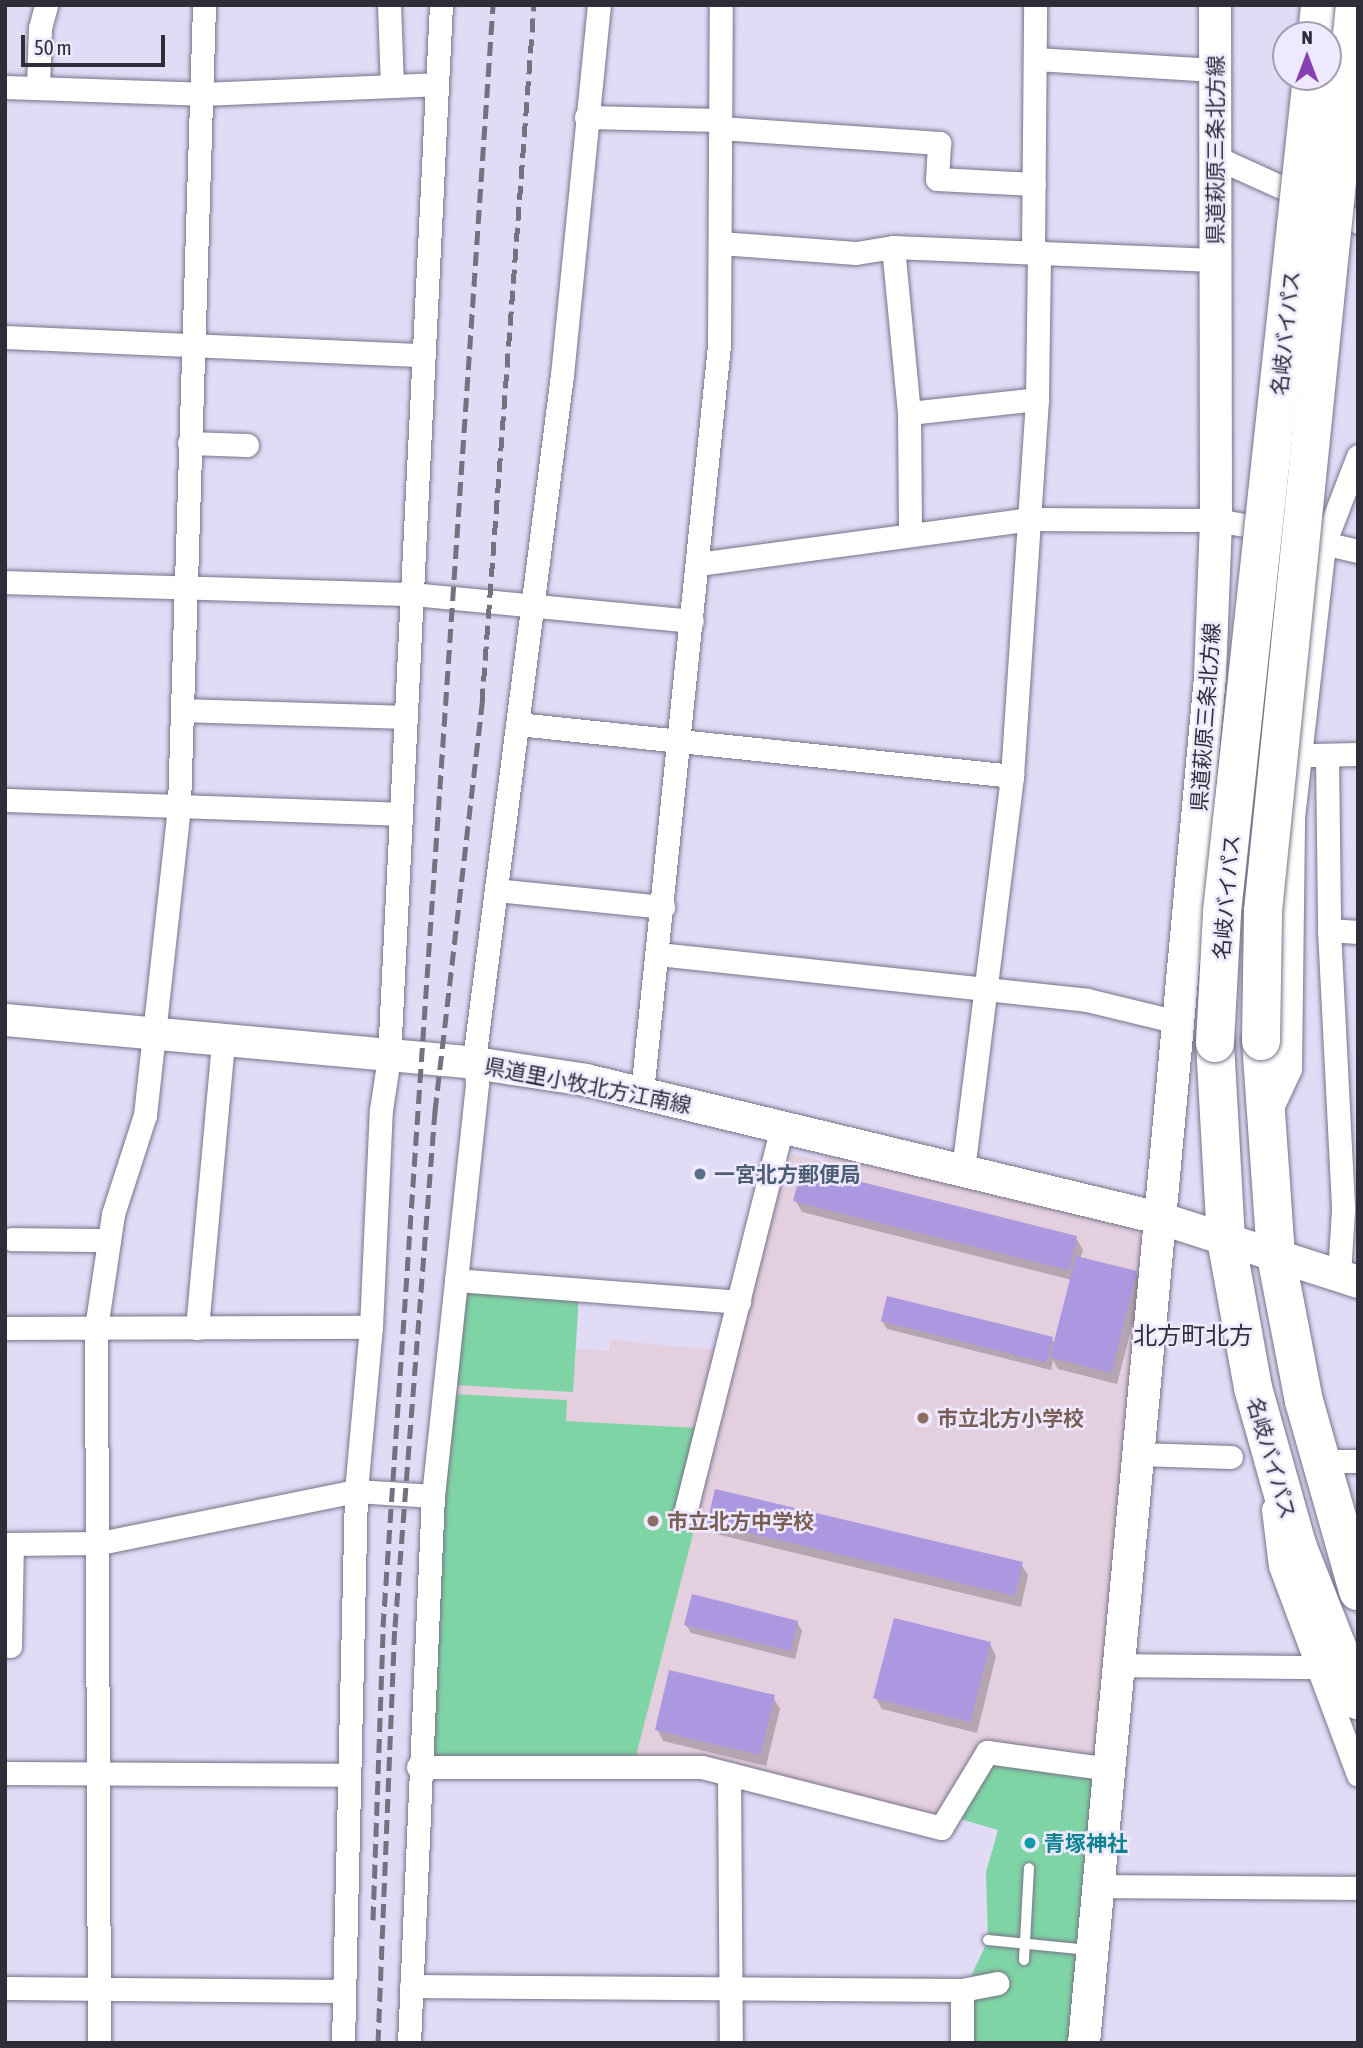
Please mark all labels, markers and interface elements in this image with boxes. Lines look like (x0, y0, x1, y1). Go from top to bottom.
scale bar (24, 21, 168, 65)
north arrow (1272, 21, 1342, 91)
text: N (1301, 26, 1313, 48)
text: 50 m (34, 35, 72, 59)
street label: 県道萩原三条北方線 (1202, 56, 1228, 244)
street label: 名岐バイパス (1266, 269, 1304, 397)
street label: 県道萩原三条北方線 (1186, 622, 1224, 812)
street label: 名岐バイパス (1208, 833, 1244, 961)
street label: 県道里小牧北方江南線 (483, 1053, 693, 1117)
place label: 一宮北方郵便局 (714, 1161, 861, 1187)
marker: 一宮北方郵便局 (692, 1166, 708, 1182)
district label: 北方町北方 (1133, 1322, 1253, 1350)
street label: 名岐バイパス (1243, 1394, 1301, 1522)
place label: 市立北方小学校 (937, 1405, 1084, 1431)
marker: 市立北方小学校 (915, 1410, 931, 1426)
place label: 市立北方中学校 (667, 1508, 814, 1534)
marker: 市立北方中学校 (645, 1513, 661, 1529)
place label: 青塚神社 (1044, 1830, 1128, 1856)
marker: 青塚神社 (1022, 1835, 1038, 1851)

